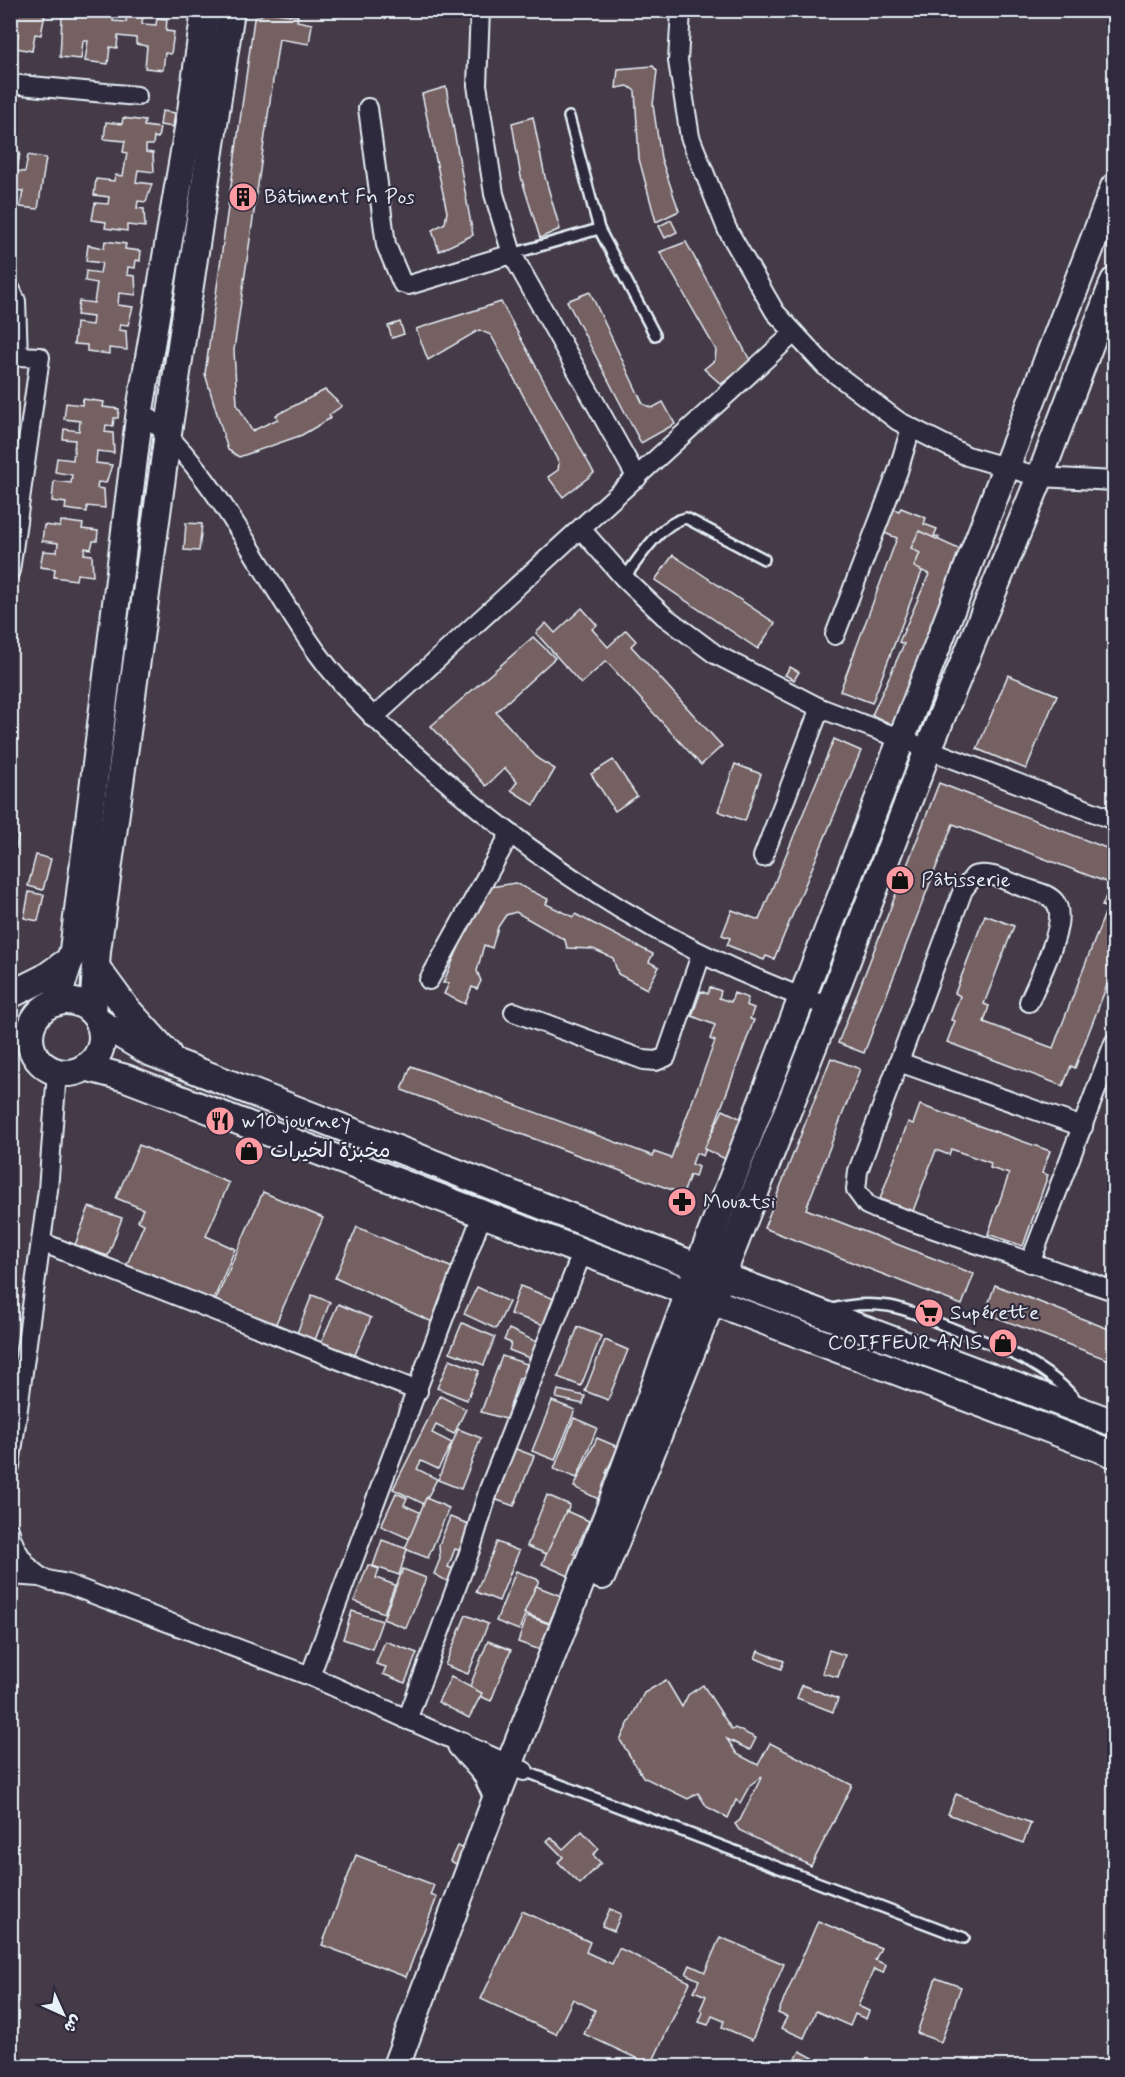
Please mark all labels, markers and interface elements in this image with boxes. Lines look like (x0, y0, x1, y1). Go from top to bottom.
building icon: Bâtiment Fn Pos (227, 181, 259, 213)
place label: Bâtiment Fn Pos (264, 183, 415, 211)
shop icon: Pâtisserie (884, 864, 916, 896)
place label: Pâtisserie (921, 866, 1011, 894)
restaurant icon: w10 journey (204, 1105, 236, 1137)
place label: w10 journey (241, 1107, 351, 1135)
shop icon: مخبزة الخيرات (233, 1135, 265, 1167)
place label: مخبزة الخيرات (270, 1137, 390, 1165)
pharmacy icon: Mouatsi (666, 1186, 698, 1218)
place label: Mouatsi (703, 1188, 776, 1216)
supermarket icon: Supérette (913, 1297, 945, 1329)
place label: Supérette (950, 1299, 1039, 1327)
shop icon: COIFFEUR ANIS (987, 1327, 1019, 1359)
place label: COIFFEUR ANIS (828, 1329, 982, 1357)
north arrow (33, 1984, 93, 2044)
text: ش (59, 2010, 86, 2037)

